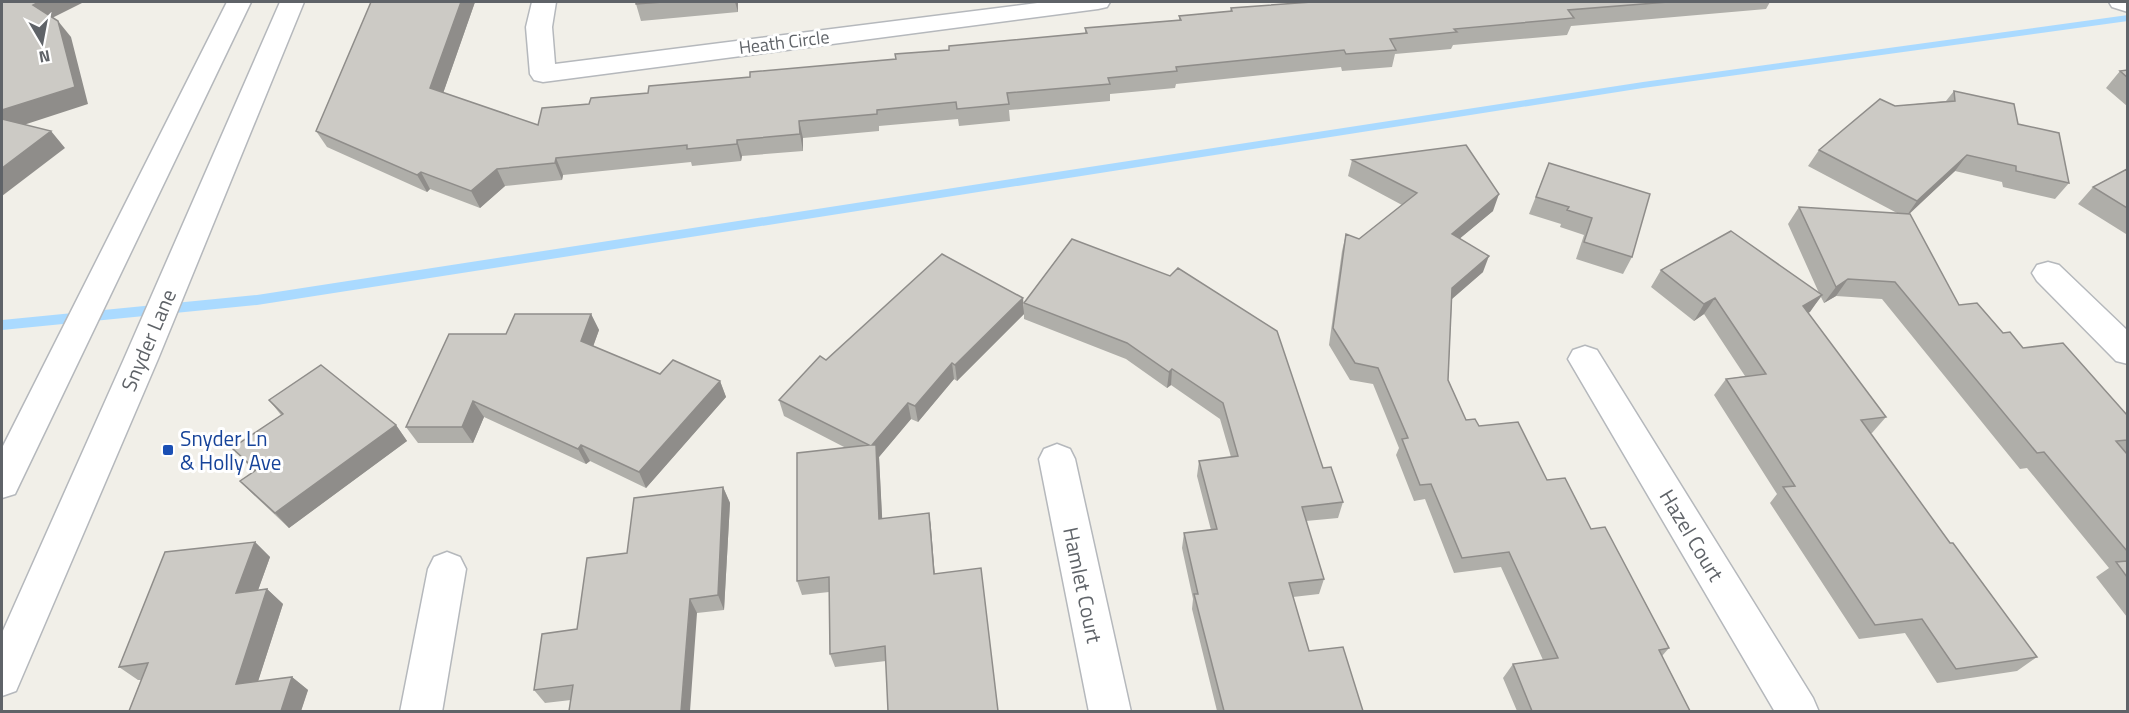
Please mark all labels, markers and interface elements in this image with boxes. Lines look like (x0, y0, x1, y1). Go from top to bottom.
north arrow (12, 12, 72, 72)
street label: Heath Circle (737, 23, 831, 61)
text: N (37, 44, 52, 70)
street label: Snyder Lane (112, 284, 184, 396)
place label: Snyder Ln & Holly Ave (180, 422, 281, 478)
marker: Snyder Ln & Holly Ave (161, 443, 175, 457)
street label: Hazel Court (1652, 483, 1732, 588)
street label: Hamlet Court (1055, 524, 1111, 647)

